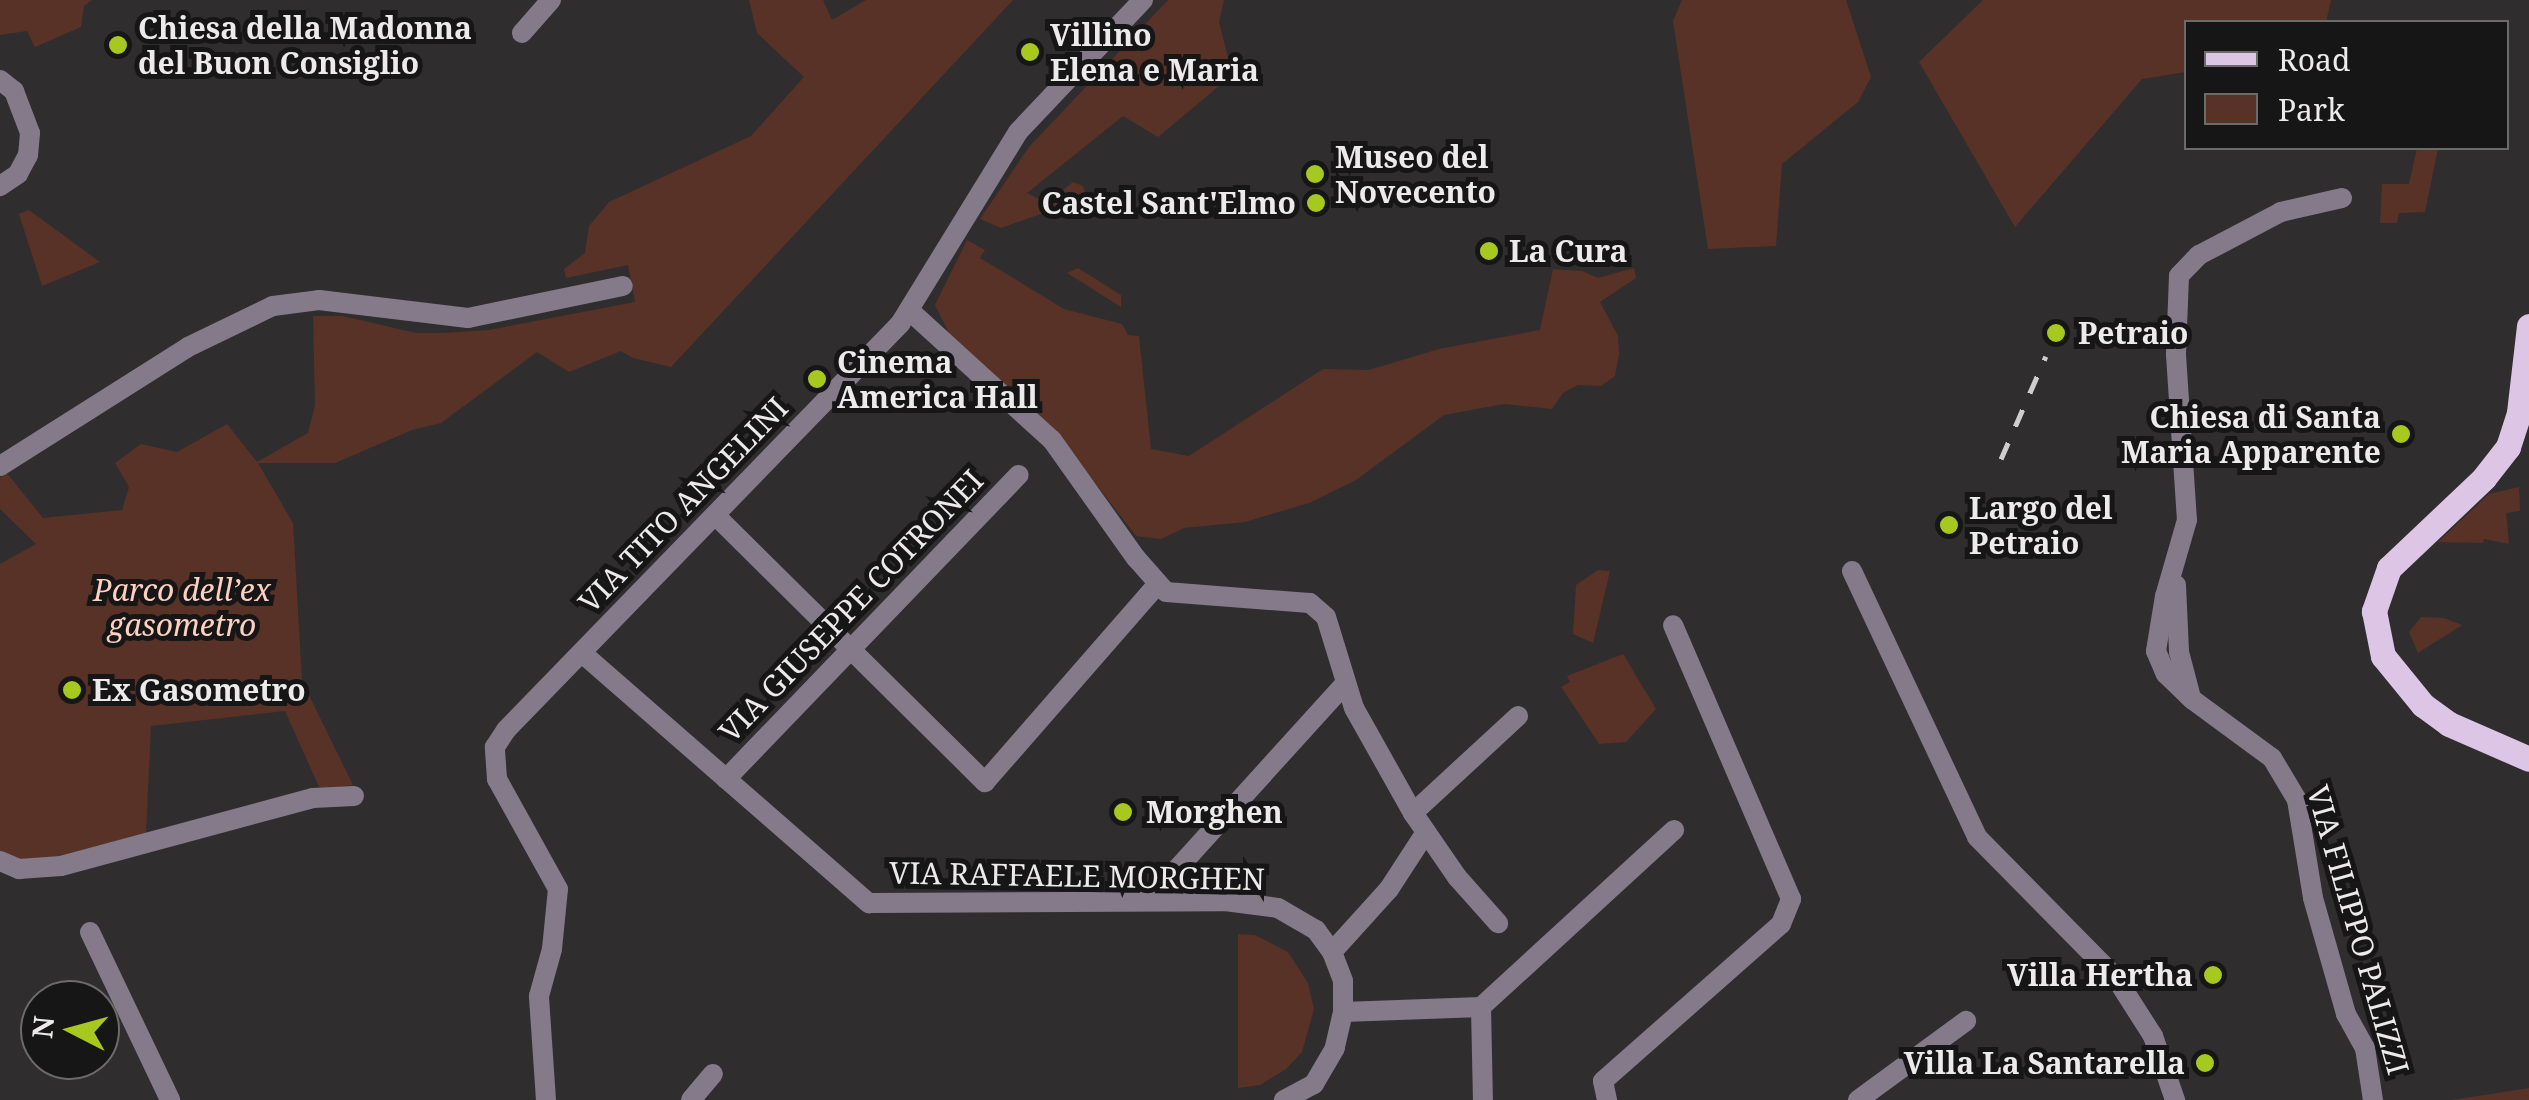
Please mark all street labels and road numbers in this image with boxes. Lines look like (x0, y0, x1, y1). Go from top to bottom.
street label: VIA TITO ANGELINI (571, 390, 795, 620)
street label: VIA GIUSEPPE COTRONEI (712, 462, 990, 750)
street label: VIA FILIPPO PALIZZI (2300, 781, 2416, 1079)
street label: VIA RAFFAELE MORGHEN (889, 855, 1265, 897)

